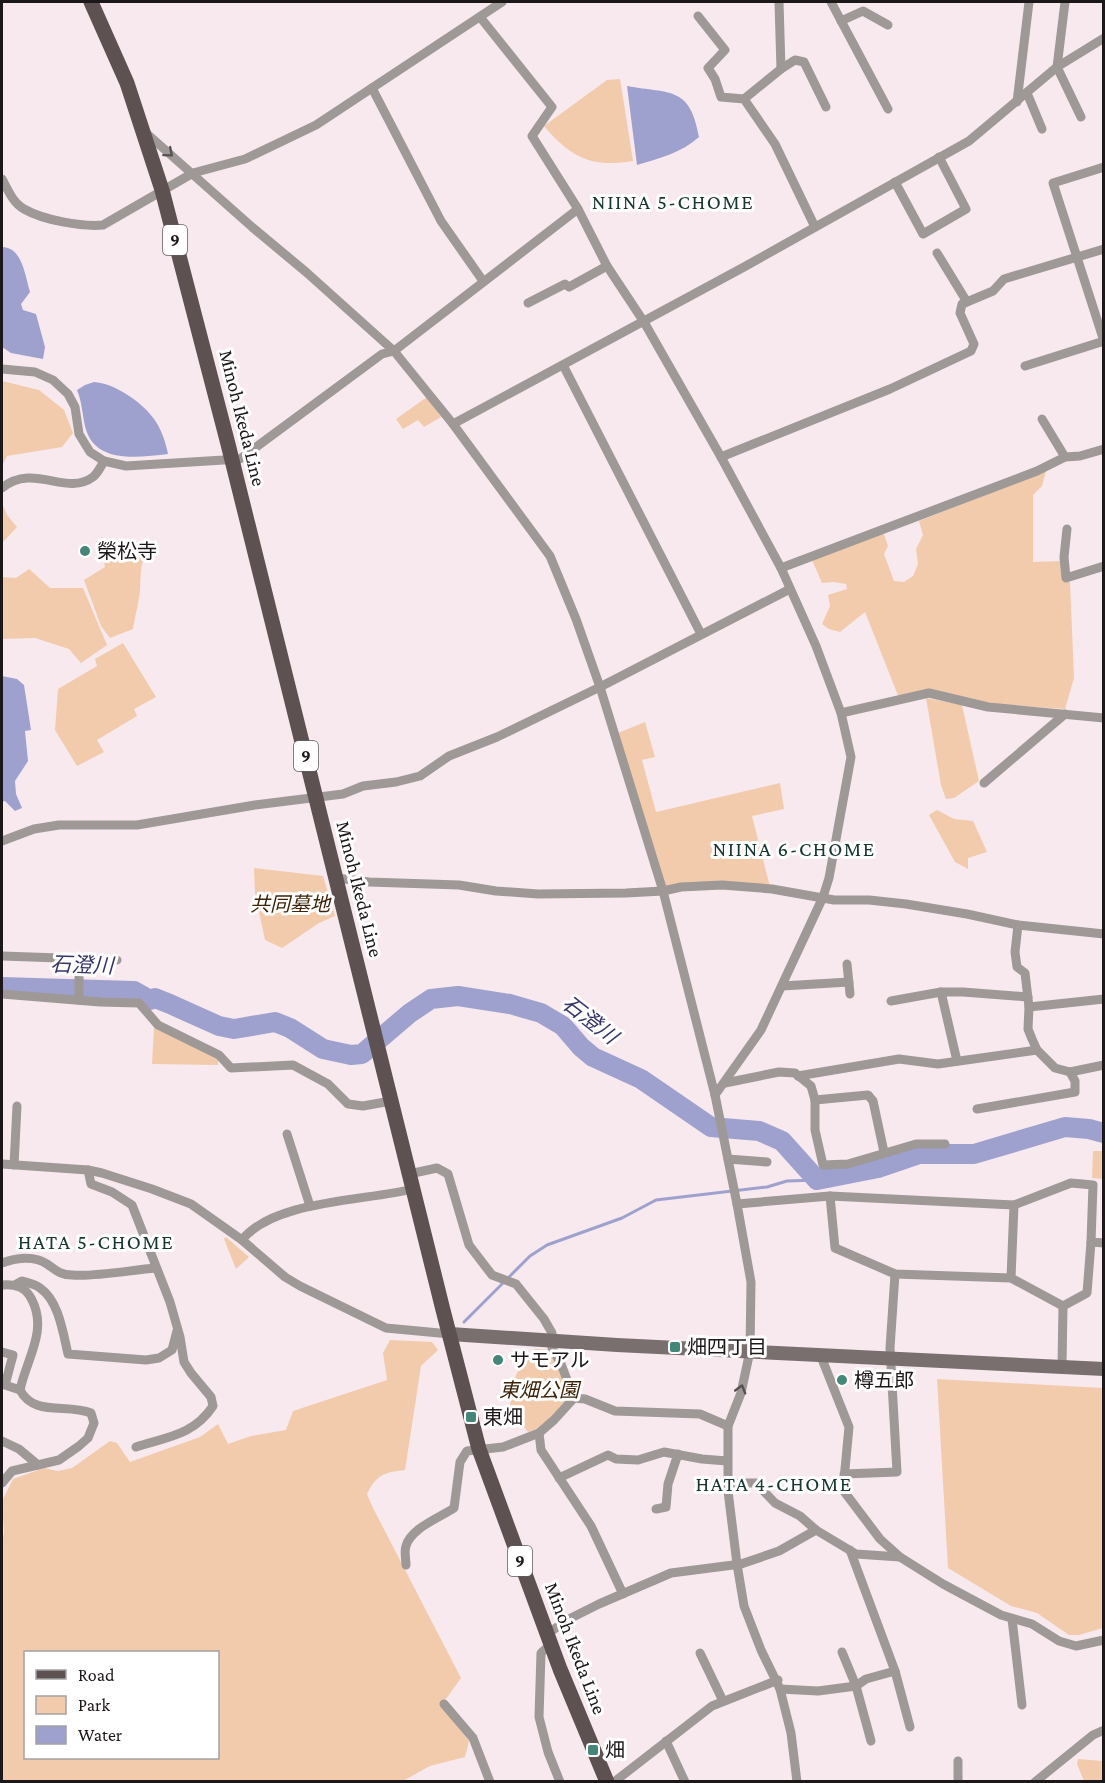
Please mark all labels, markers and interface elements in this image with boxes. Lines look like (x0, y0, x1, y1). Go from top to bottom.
one-way arrow (162, 146, 173, 157)
district label: NIINA 5-CHOME (592, 190, 754, 214)
road number: 9 (163, 225, 187, 255)
street label: Minoh Ikeda Line (215, 348, 271, 489)
place label: 榮松寺 (97, 540, 157, 562)
marker: 榮松寺 (78, 544, 92, 558)
road number: 9 (294, 741, 318, 771)
street label: Minoh Ikeda Line (332, 819, 388, 960)
district label: NIINA 6-CHOME (712, 837, 876, 861)
park label: 共同墓地 (250, 893, 332, 915)
water label: 石澄川 (50, 952, 116, 978)
water label: 石澄川 (558, 991, 624, 1050)
district label: HATA 5-CHOME (18, 1230, 174, 1254)
place label: 畑四丁目 (687, 1336, 767, 1358)
marker: 畑四丁目 (668, 1340, 682, 1354)
place label: サモアル (510, 1349, 590, 1371)
marker: サモアル (491, 1353, 505, 1367)
place label: 樽五郎 (854, 1369, 914, 1391)
marker: 樽五郎 (835, 1373, 849, 1387)
park label: 東畑公園 (499, 1379, 582, 1401)
one-way arrow (734, 1385, 747, 1395)
place label: 東畑 (483, 1406, 523, 1428)
marker: 東畑 (464, 1410, 478, 1424)
district label: HATA 4-CHOME (695, 1472, 853, 1496)
road number: 9 (508, 1546, 532, 1576)
street label: Minoh Ikeda Line (541, 1579, 611, 1717)
legend (24, 1651, 219, 1759)
text: Road (78, 1665, 115, 1685)
text: Park (78, 1695, 110, 1715)
text: Water (78, 1725, 123, 1745)
place label: 畑 (605, 1739, 625, 1761)
marker: 畑 (586, 1743, 600, 1757)

